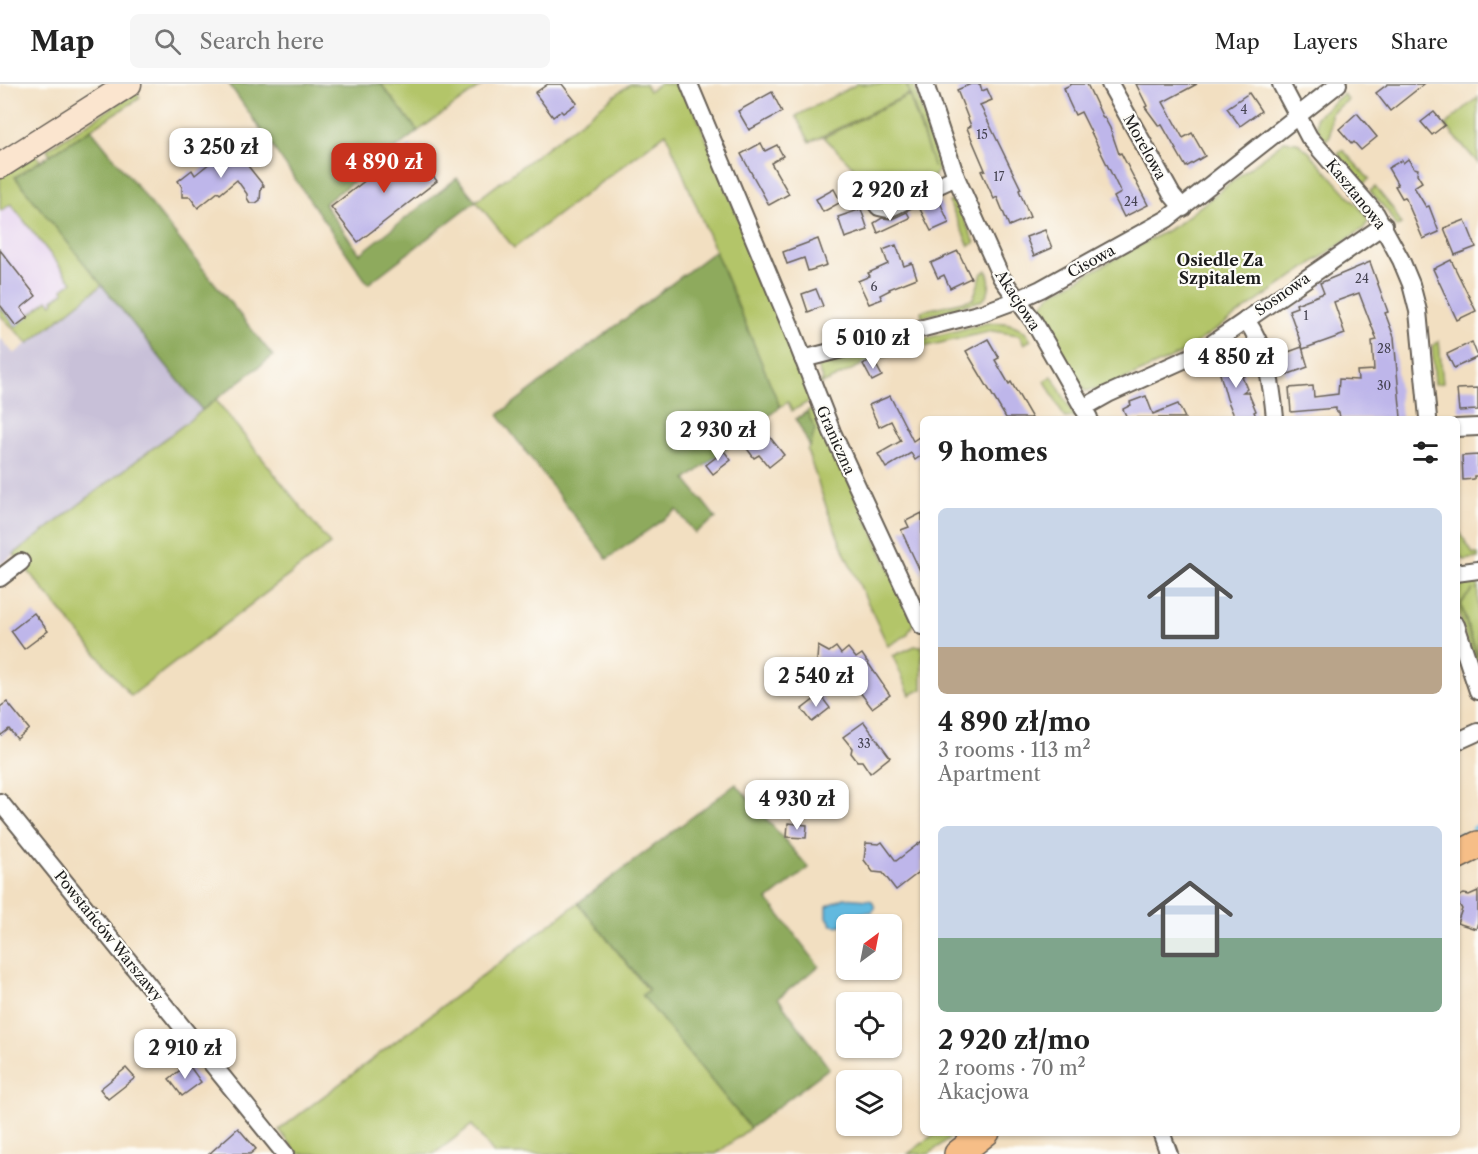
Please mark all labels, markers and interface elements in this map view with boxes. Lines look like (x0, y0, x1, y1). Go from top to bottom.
search box (130, 14, 550, 68)
text: Map (30, 24, 94, 58)
icon: search (151, 25, 184, 58)
text: Search here (199, 28, 324, 55)
text: Map (1215, 29, 1260, 54)
text: Layers (1293, 29, 1358, 54)
text: Share (1391, 29, 1448, 54)
house number: 4 (1241, 102, 1248, 117)
street label: Morelowa (1119, 111, 1171, 183)
house number: 15 (976, 127, 988, 142)
pin: 3 250 zł (159, 128, 283, 179)
text: 3 250 zł (183, 135, 259, 159)
pin: 4 890 zł (322, 143, 446, 194)
text: 4 890 zł (345, 150, 423, 174)
street label: Kasztanowa (1322, 155, 1390, 233)
house number: 17 (994, 169, 1005, 184)
pin: 2 920 zł (828, 171, 952, 222)
text: 2 920 zł (852, 178, 928, 202)
house number: 24 (1124, 194, 1138, 209)
street label: Cisowa (1064, 240, 1118, 282)
district label: Osiedle Za Szpitalem (1176, 250, 1264, 288)
street label: Akacjowa (991, 265, 1045, 334)
street label: Sosnowa (1251, 268, 1313, 320)
house number: 24 (1355, 271, 1369, 286)
house number: 6 (870, 279, 878, 294)
house number: 1 (1303, 308, 1309, 323)
pin: 5 010 zł (811, 319, 935, 370)
text: 5 010 zł (836, 326, 910, 350)
pin: 4 850 zł (1174, 338, 1298, 389)
house number: 28 (1377, 341, 1391, 356)
text: 4 850 zł (1198, 345, 1274, 369)
house number: 30 (1377, 378, 1391, 393)
street label: Graniczna (812, 403, 860, 477)
pin: 2 930 zł (656, 411, 780, 462)
text: 2 930 zł (680, 418, 756, 442)
text: 9 homes (938, 436, 1048, 468)
icon: filters (1409, 436, 1442, 469)
icon: home (1136, 547, 1244, 655)
pin: 2 540 zł (754, 657, 878, 708)
text: 2 540 zł (778, 664, 854, 688)
text: 4 890 zł/mo (938, 706, 1091, 738)
house number: 33 (857, 736, 871, 751)
text: 3 rooms · 113 m² (938, 738, 1091, 762)
text: Apartment (938, 762, 1041, 786)
pin: 4 930 zł (735, 780, 859, 831)
text: 4 930 zł (759, 787, 835, 811)
icon: home (1136, 865, 1244, 973)
street label: Powstańców Warszawy (50, 867, 168, 1006)
north arrow (836, 914, 902, 980)
map controls (836, 914, 902, 1136)
button: locate (836, 992, 902, 1058)
text: 2 920 zł/mo (938, 1024, 1090, 1056)
pin: 2 910 zł (123, 1029, 247, 1080)
text: 2 910 zł (148, 1036, 222, 1060)
text: 2 rooms · 70 m² (938, 1056, 1086, 1080)
button: layers (836, 1070, 902, 1136)
text: Akacjowa (938, 1080, 1029, 1104)

